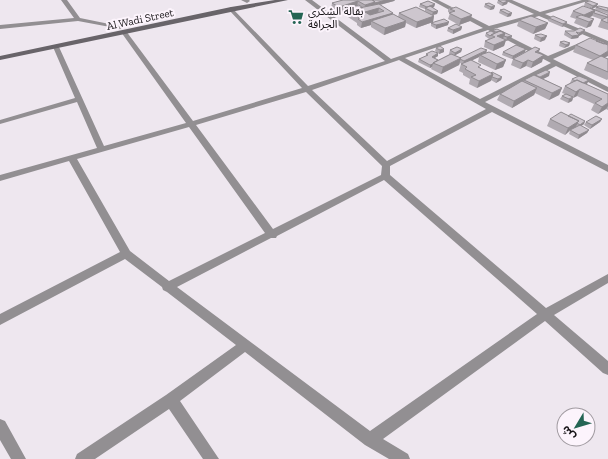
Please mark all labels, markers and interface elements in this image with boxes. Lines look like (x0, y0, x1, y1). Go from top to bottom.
place label: بقالة الشكري الجرافة (308, 5, 363, 31)
street label: Al Wadi Street (106, 6, 176, 33)
supermarket icon: بقالة الشكري الجرافة (287, 8, 305, 26)
north arrow (556, 407, 596, 447)
text: ش (559, 423, 578, 443)

